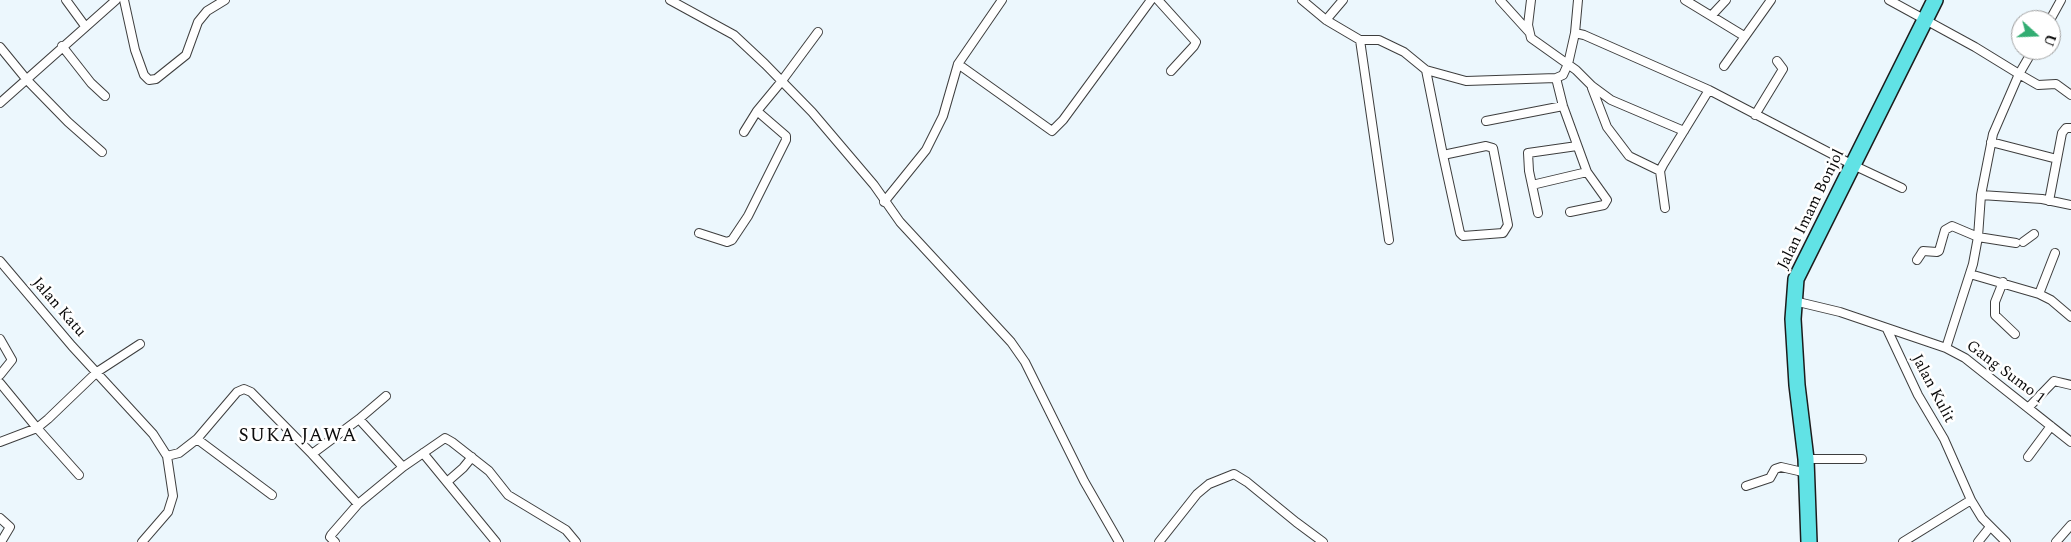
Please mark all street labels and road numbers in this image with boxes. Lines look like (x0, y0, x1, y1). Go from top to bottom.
street label: Jalan Imam Bonjol (1774, 147, 1850, 273)
street label: Jalan Katu (27, 274, 89, 342)
street label: Gang Sumo 1 (1962, 337, 2048, 409)
street label: Jalan Kulit (1906, 352, 1958, 426)

